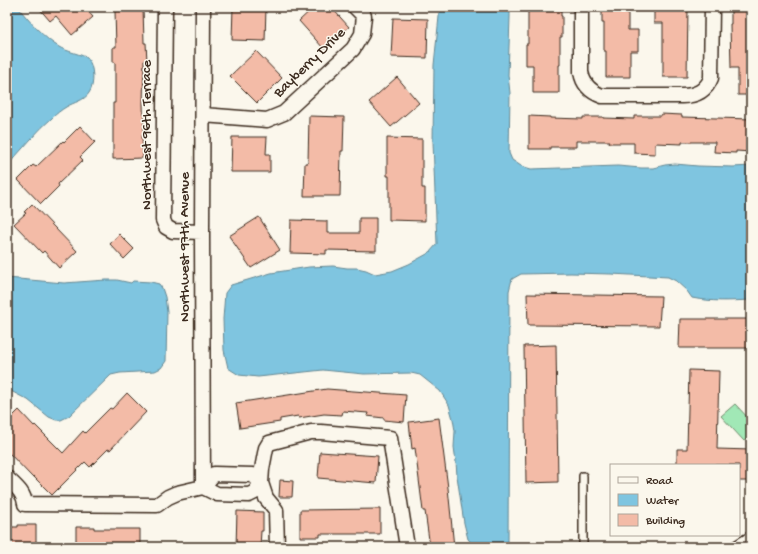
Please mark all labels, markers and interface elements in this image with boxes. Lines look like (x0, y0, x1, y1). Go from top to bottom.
street label: Bayberry Drive (269, 24, 350, 103)
street label: Northwest 96th Terrace (138, 60, 156, 210)
street label: Northwest 97th Avenue (176, 172, 194, 322)
legend (610, 464, 740, 536)
text: Road (646, 475, 673, 489)
text: Water (646, 495, 680, 509)
text: Building (645, 515, 685, 529)

